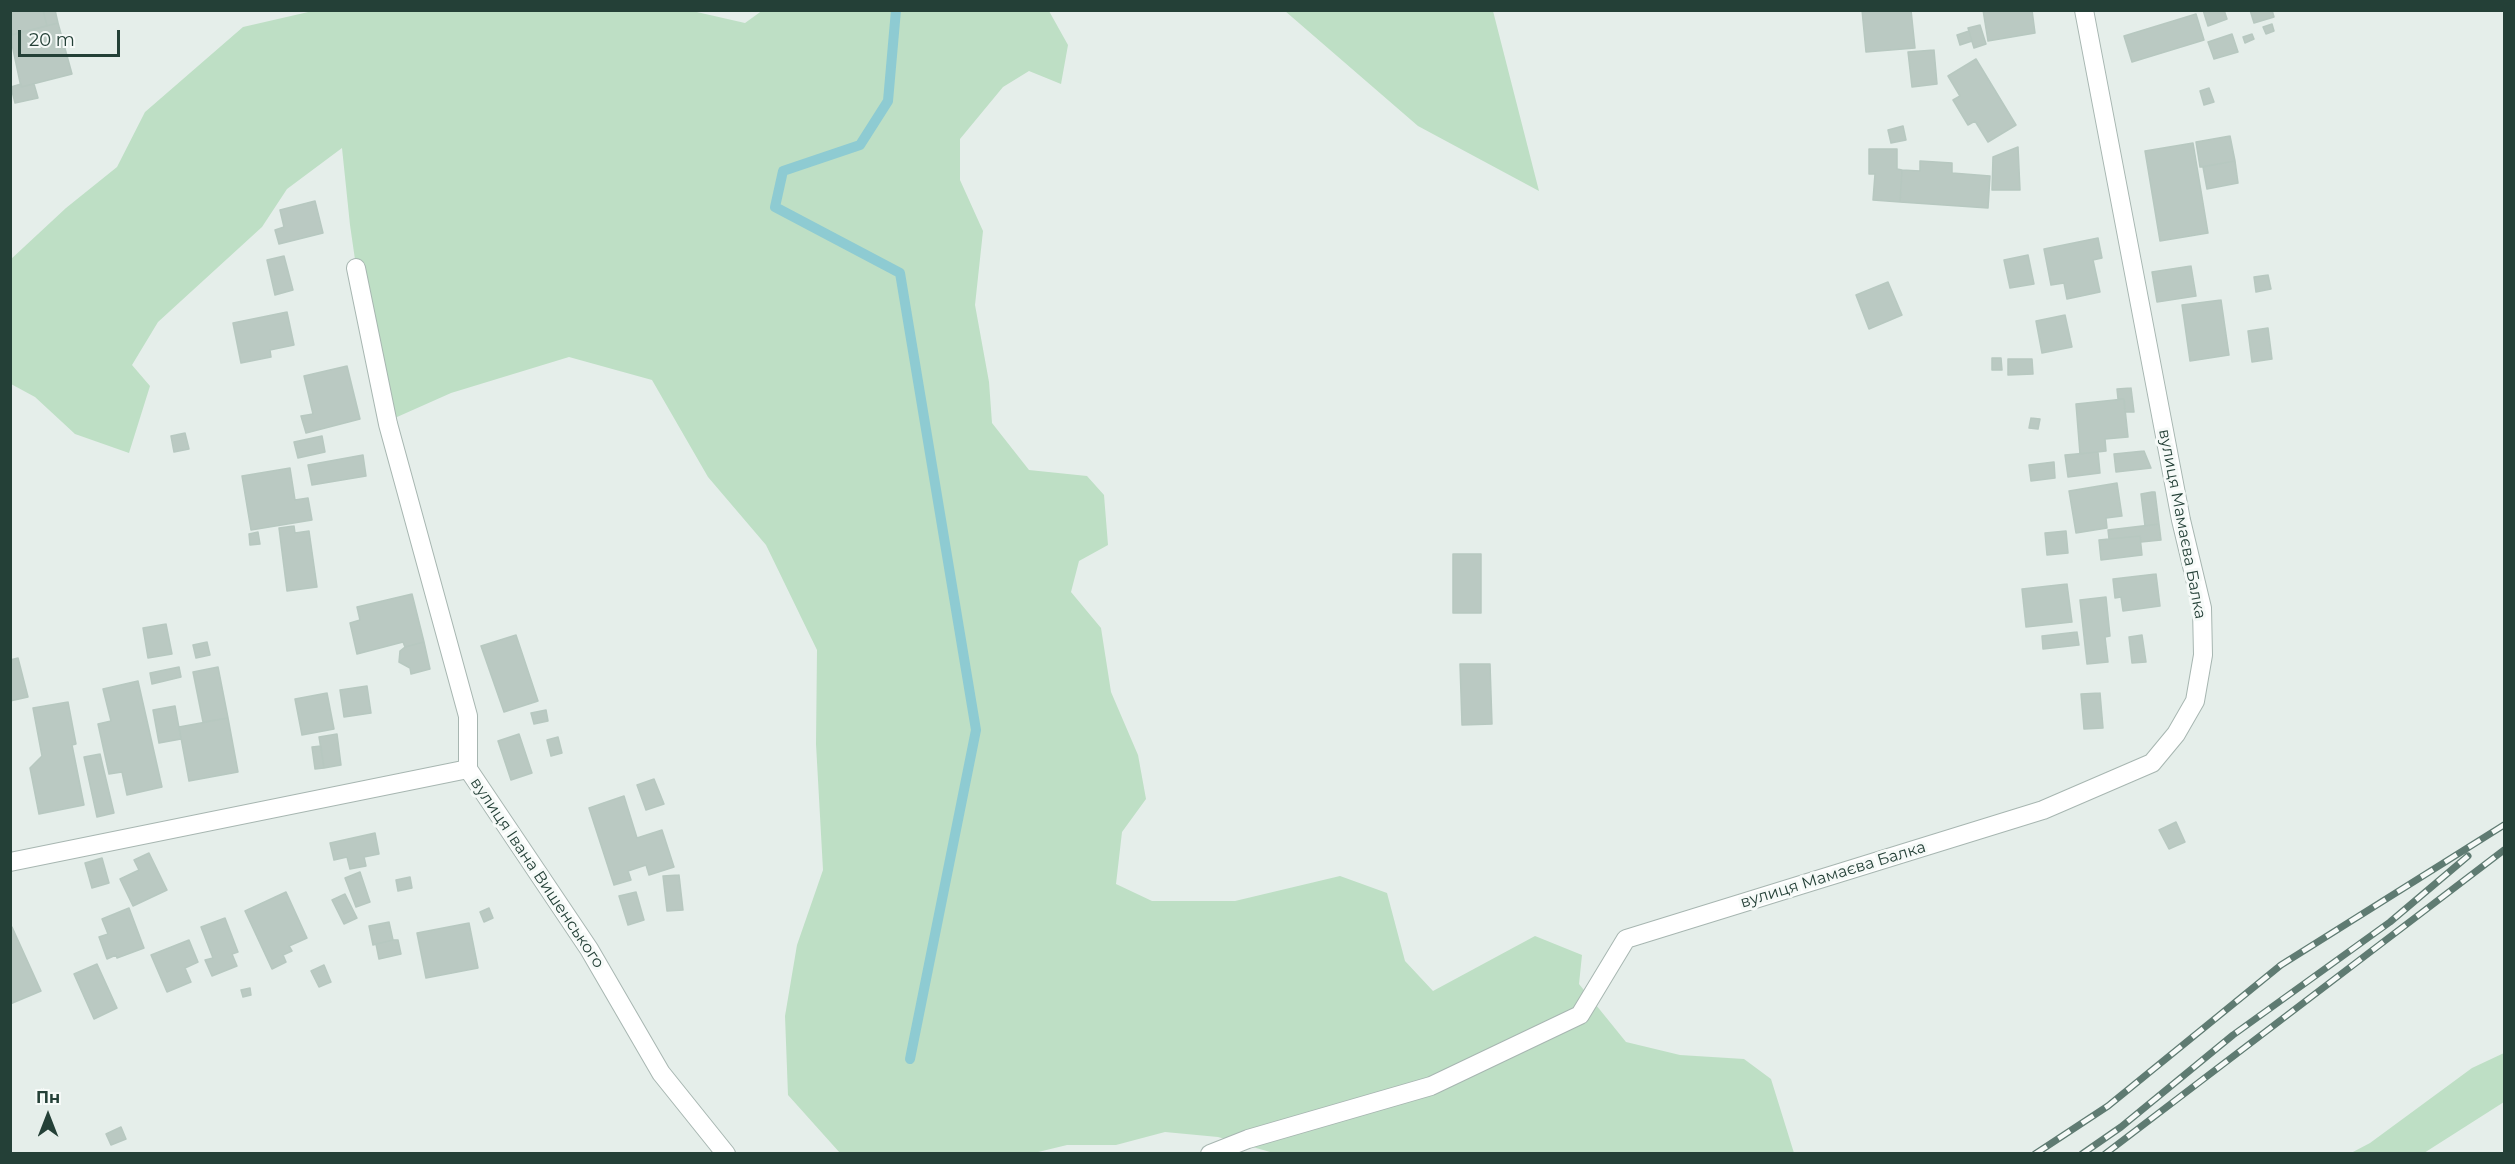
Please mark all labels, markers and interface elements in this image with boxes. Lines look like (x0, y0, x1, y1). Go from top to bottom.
scale bar (21, 18, 123, 56)
text: 20 m (29, 29, 75, 51)
street label: вулиця Мамаєва Балка (2154, 428, 2210, 620)
street label: вулиця Івана Вишенського (466, 774, 608, 972)
street label: вулиця Мамаєва Балка (1738, 838, 1928, 912)
north arrow (18, 1086, 78, 1146)
text: Пн (36, 1088, 60, 1107)

